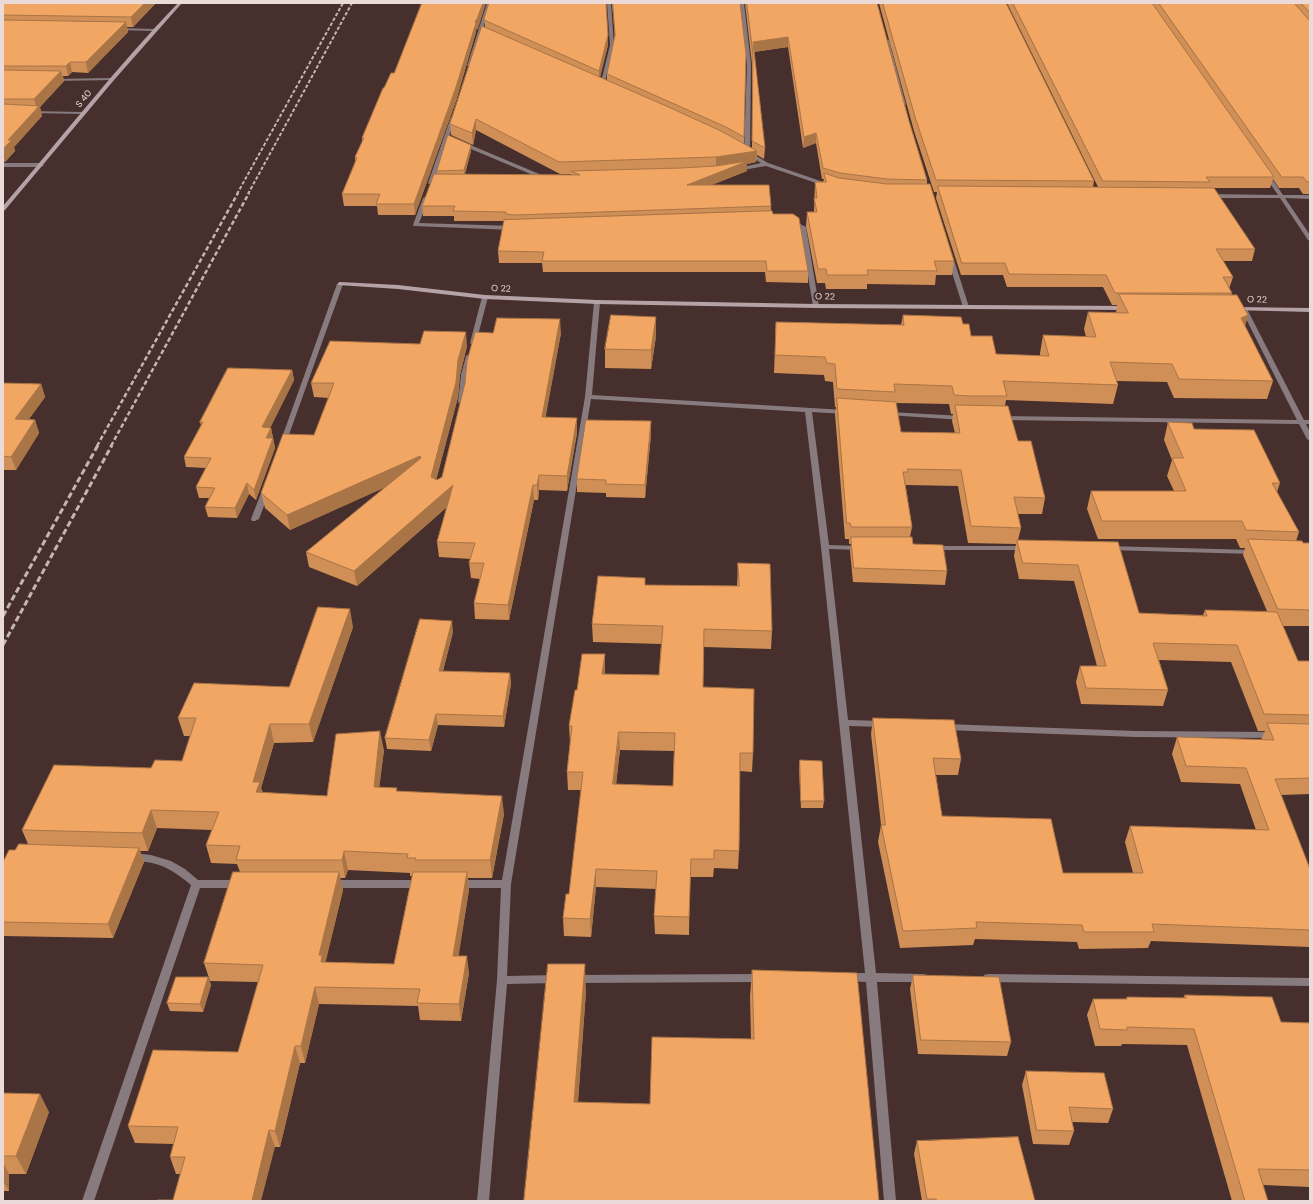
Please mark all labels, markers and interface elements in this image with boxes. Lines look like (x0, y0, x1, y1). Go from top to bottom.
street label: S 40 (74, 88, 94, 110)
street label: O 22 (491, 283, 511, 295)
street label: O 22 (815, 291, 835, 303)
street label: O 22 (1247, 294, 1267, 306)

